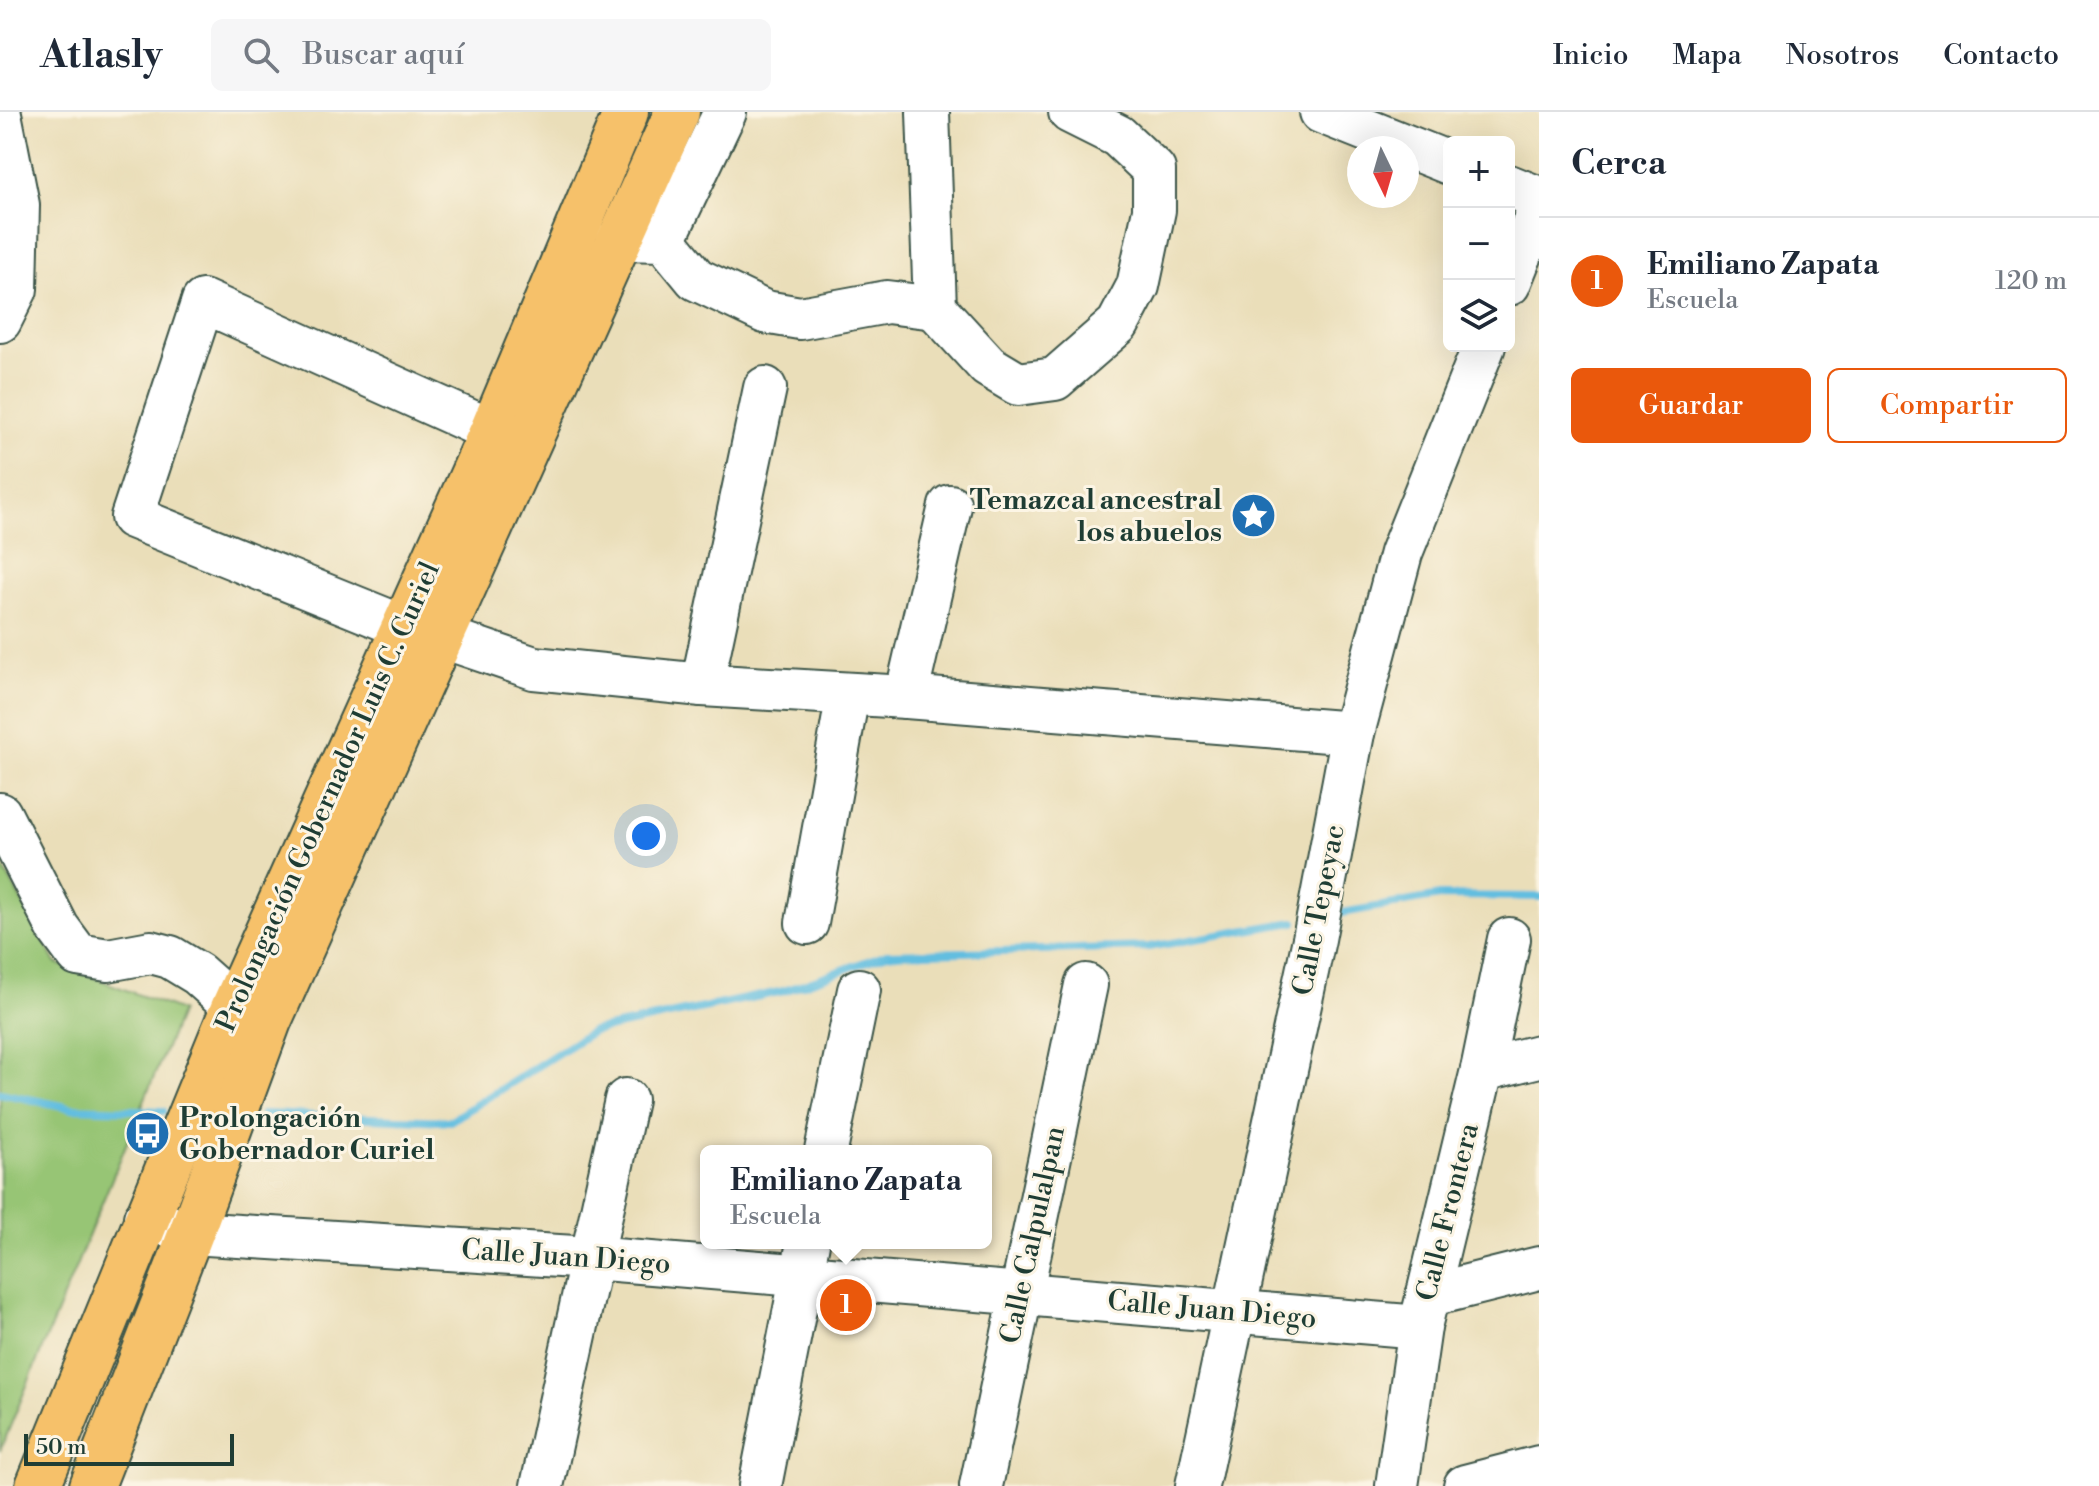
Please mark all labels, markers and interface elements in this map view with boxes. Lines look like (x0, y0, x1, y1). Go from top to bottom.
search box (211, 19, 771, 91)
text: Atlasly (40, 32, 163, 79)
icon: search (239, 33, 283, 77)
text: Buscar aquí (303, 36, 464, 74)
text: Inicio (1553, 38, 1628, 73)
text: Mapa (1672, 38, 1742, 73)
text: Nosotros (1786, 38, 1899, 73)
text: Contacto (1943, 38, 2059, 73)
north arrow (1347, 136, 1419, 208)
map controls (1443, 136, 1515, 352)
button: + (1443, 136, 1515, 208)
text: Cerca (1571, 143, 1666, 185)
button: − (1443, 208, 1515, 280)
text: Emiliano Zapata (1647, 246, 1879, 284)
text: 1 (1591, 265, 1603, 297)
text: 120 m (1995, 265, 2067, 297)
button: layers (1443, 280, 1515, 352)
text: Escuela (1647, 284, 1738, 316)
button: Guardar (1571, 368, 1811, 443)
button: Compartir (1827, 368, 2067, 443)
place label: Temazcal ancestral los abuelos (970, 483, 1222, 550)
place icon: Temazcal ancestral los abuelos (1229, 492, 1277, 540)
street label: Prolongación Gobernador Luis C. Curiel (208, 557, 448, 1037)
your location (626, 816, 666, 856)
street label: Calle Tepeyac (1285, 822, 1353, 998)
place label: Prolongación Gobernador Curiel (179, 1101, 434, 1168)
bus stop icon: Prolongación Gobernador Curiel (124, 1110, 172, 1158)
street label: Calle Frontera (1409, 1119, 1487, 1305)
street label: Calle Calpulalpan (993, 1123, 1073, 1347)
popup (700, 1145, 992, 1249)
text: Emiliano Zapata (730, 1162, 962, 1200)
text: Escuela (730, 1200, 821, 1232)
street label: Calle Juan Diego (460, 1232, 672, 1282)
pin: 1 (820, 1275, 872, 1335)
street label: Calle Juan Diego (1106, 1283, 1318, 1337)
scale bar (24, 1430, 234, 1466)
text: 50 m (36, 1434, 87, 1461)

